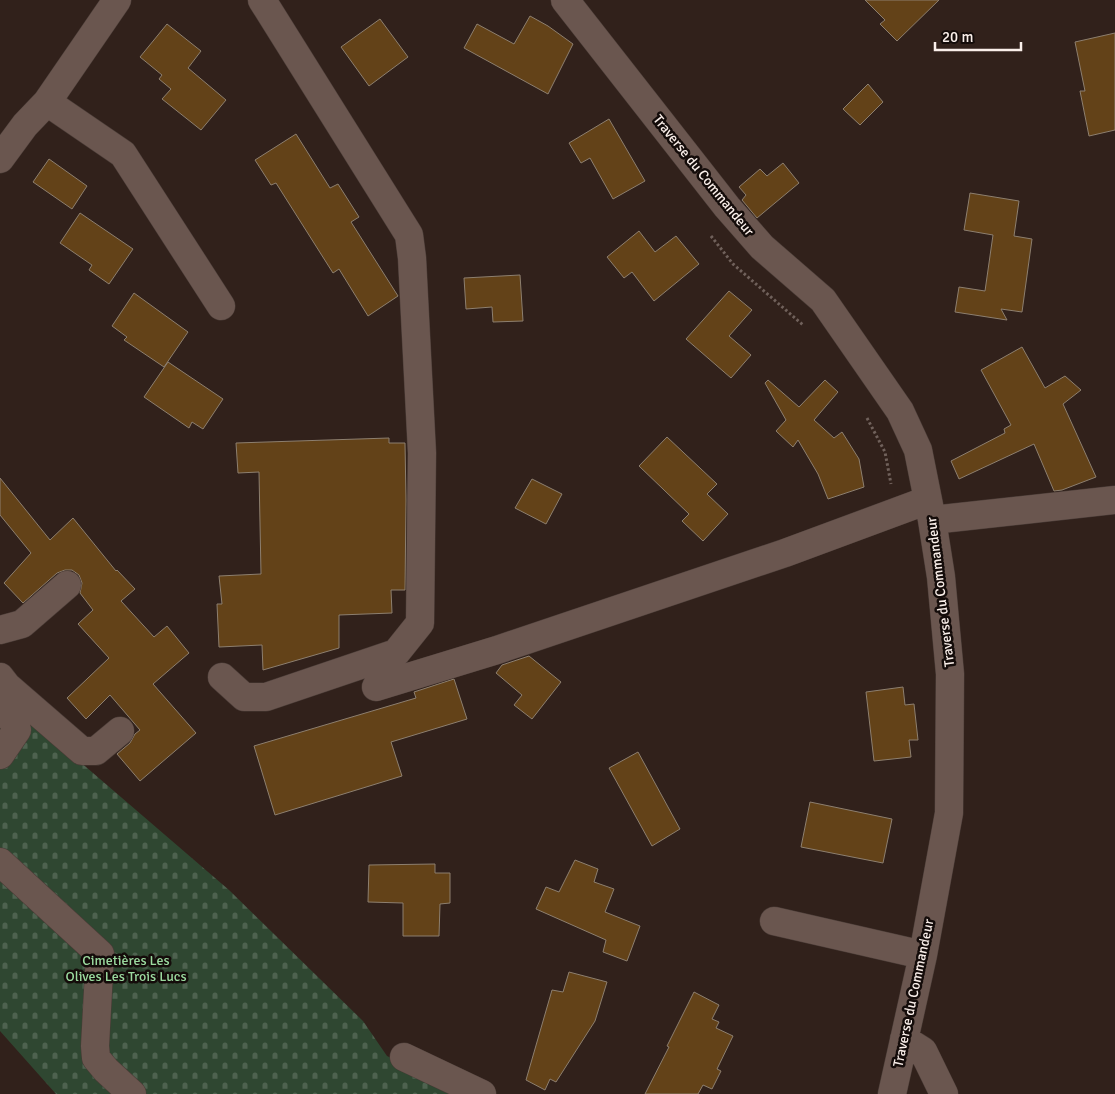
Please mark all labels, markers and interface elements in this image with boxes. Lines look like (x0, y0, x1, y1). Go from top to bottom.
scale bar (935, 20, 1021, 52)
text: 20 m (942, 28, 973, 46)
street label: Traverse du Commandeur (650, 111, 758, 240)
street label: Traverse du Commandeur (923, 515, 958, 668)
street label: Traverse du Commandeur (890, 917, 938, 1069)
park label: Cimetières Les Olives Les Trois Lucs (65, 952, 187, 985)

